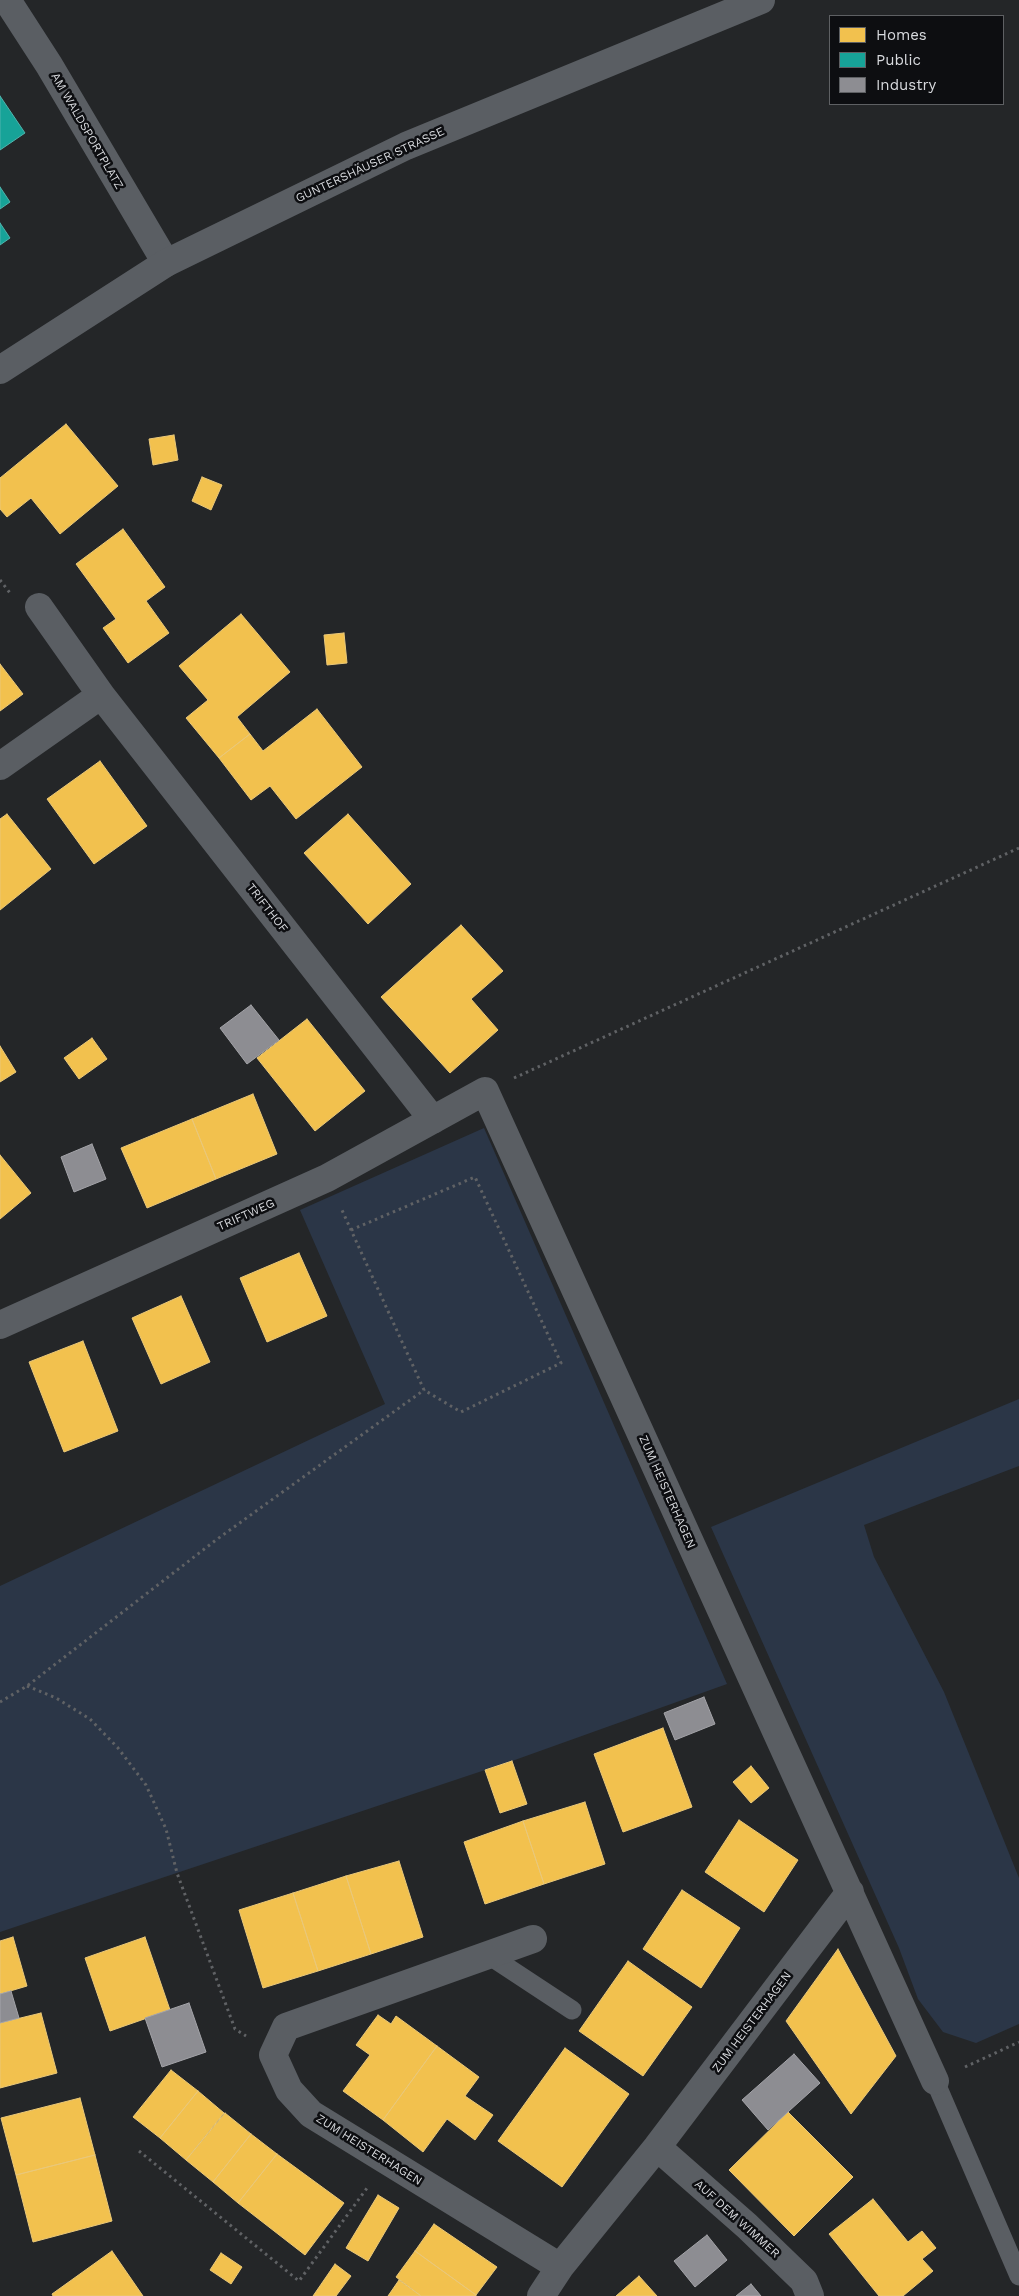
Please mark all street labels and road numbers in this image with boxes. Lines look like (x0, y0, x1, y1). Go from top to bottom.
street label: AM WALDSPORTPLATZ (48, 70, 126, 192)
street label: GUNTERSHÄUSER STRASSE (293, 124, 447, 206)
street label: TRIFTHOF (243, 881, 291, 935)
street label: TRIFTWEG (215, 1196, 277, 1234)
street label: ZUM HEISTERHAGEN (636, 1433, 698, 1551)
street label: ZUM HEISTERHAGEN (709, 1969, 795, 2075)
street label: ZUM HEISTERHAGEN (313, 2112, 425, 2188)
street label: AUF DEM WIMMER (692, 2177, 782, 2261)

